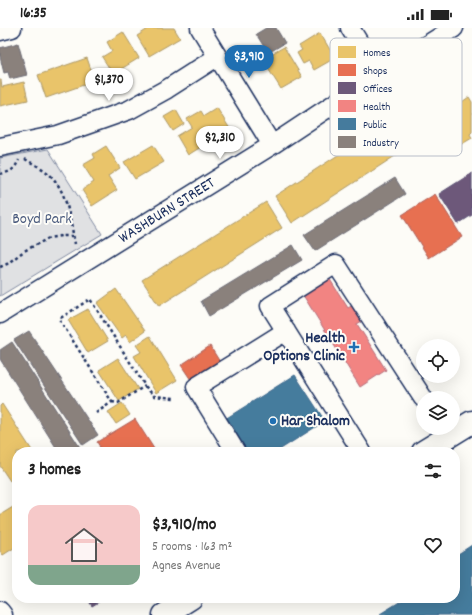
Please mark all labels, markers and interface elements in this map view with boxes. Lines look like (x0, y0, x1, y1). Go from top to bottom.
text: 16:35 (20, 3, 47, 25)
legend (330, 38, 462, 156)
pin: $3,910 (216, 45, 282, 79)
text: Homes (363, 46, 391, 62)
text: $3,910 (234, 48, 264, 67)
text: Shops (363, 64, 388, 80)
pin: $1,370 (76, 68, 142, 102)
text: $1,370 (94, 71, 124, 90)
text: Offices (363, 82, 393, 98)
text: Health (363, 100, 390, 116)
text: Public (363, 118, 387, 134)
pin: $2,310 (187, 126, 253, 160)
text: $2,310 (205, 129, 235, 148)
text: Industry (363, 136, 399, 152)
street label: WASHBURN STREET (114, 172, 220, 250)
park label: Boyd Park (12, 208, 72, 231)
place label: Health Options Clinic (263, 327, 346, 368)
map controls (416, 339, 460, 435)
button: locate (416, 339, 460, 383)
marker: Health Options Clinic (348, 341, 360, 353)
button: layers (416, 391, 460, 435)
place label: Har Shalom (281, 410, 350, 433)
marker: Har Shalom (268, 416, 278, 426)
text: 3 homes (28, 459, 81, 483)
icon: filters (422, 460, 444, 482)
text: $3,910/mo (152, 514, 216, 538)
icon: home (60, 521, 108, 569)
icon: heart (422, 534, 444, 556)
text: 5 rooms · 163 m² (152, 538, 232, 557)
text: Agnes Avenue (152, 557, 221, 576)

